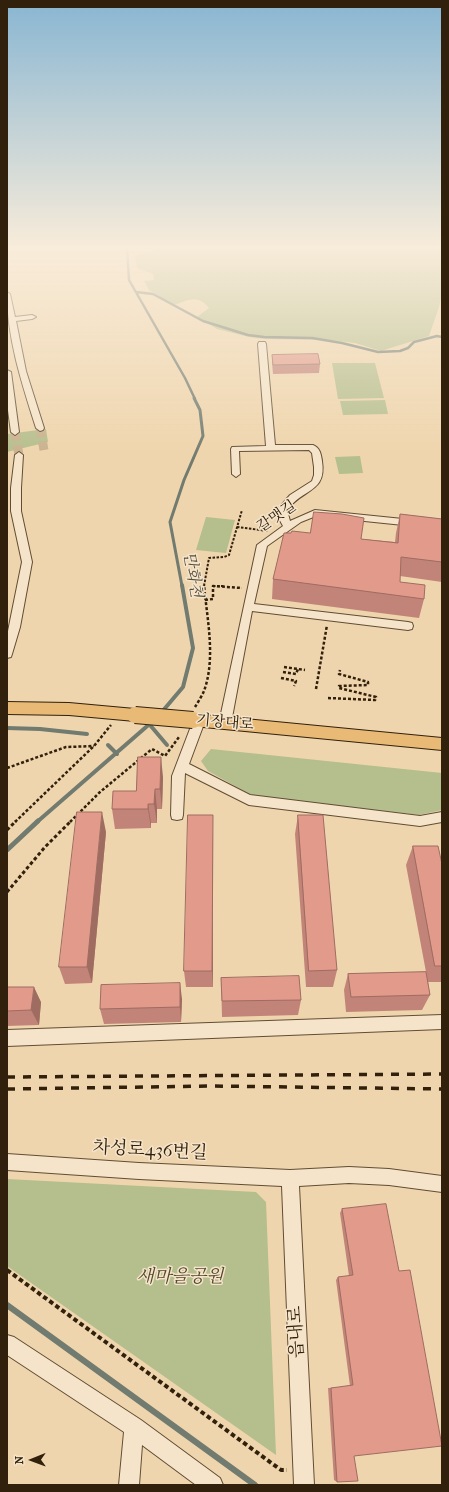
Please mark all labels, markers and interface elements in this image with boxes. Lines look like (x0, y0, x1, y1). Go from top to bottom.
street label: 갈맷길 (254, 497, 300, 537)
water label: 만화천 (179, 551, 205, 599)
street label: 기장대로 (195, 712, 255, 734)
street label: 차성로436번길 (92, 1137, 208, 1165)
park label: 새마을공원 (137, 1267, 223, 1289)
street label: 읍내로 (285, 1305, 309, 1359)
north arrow (12, 1440, 52, 1480)
text: N (13, 1456, 26, 1465)

